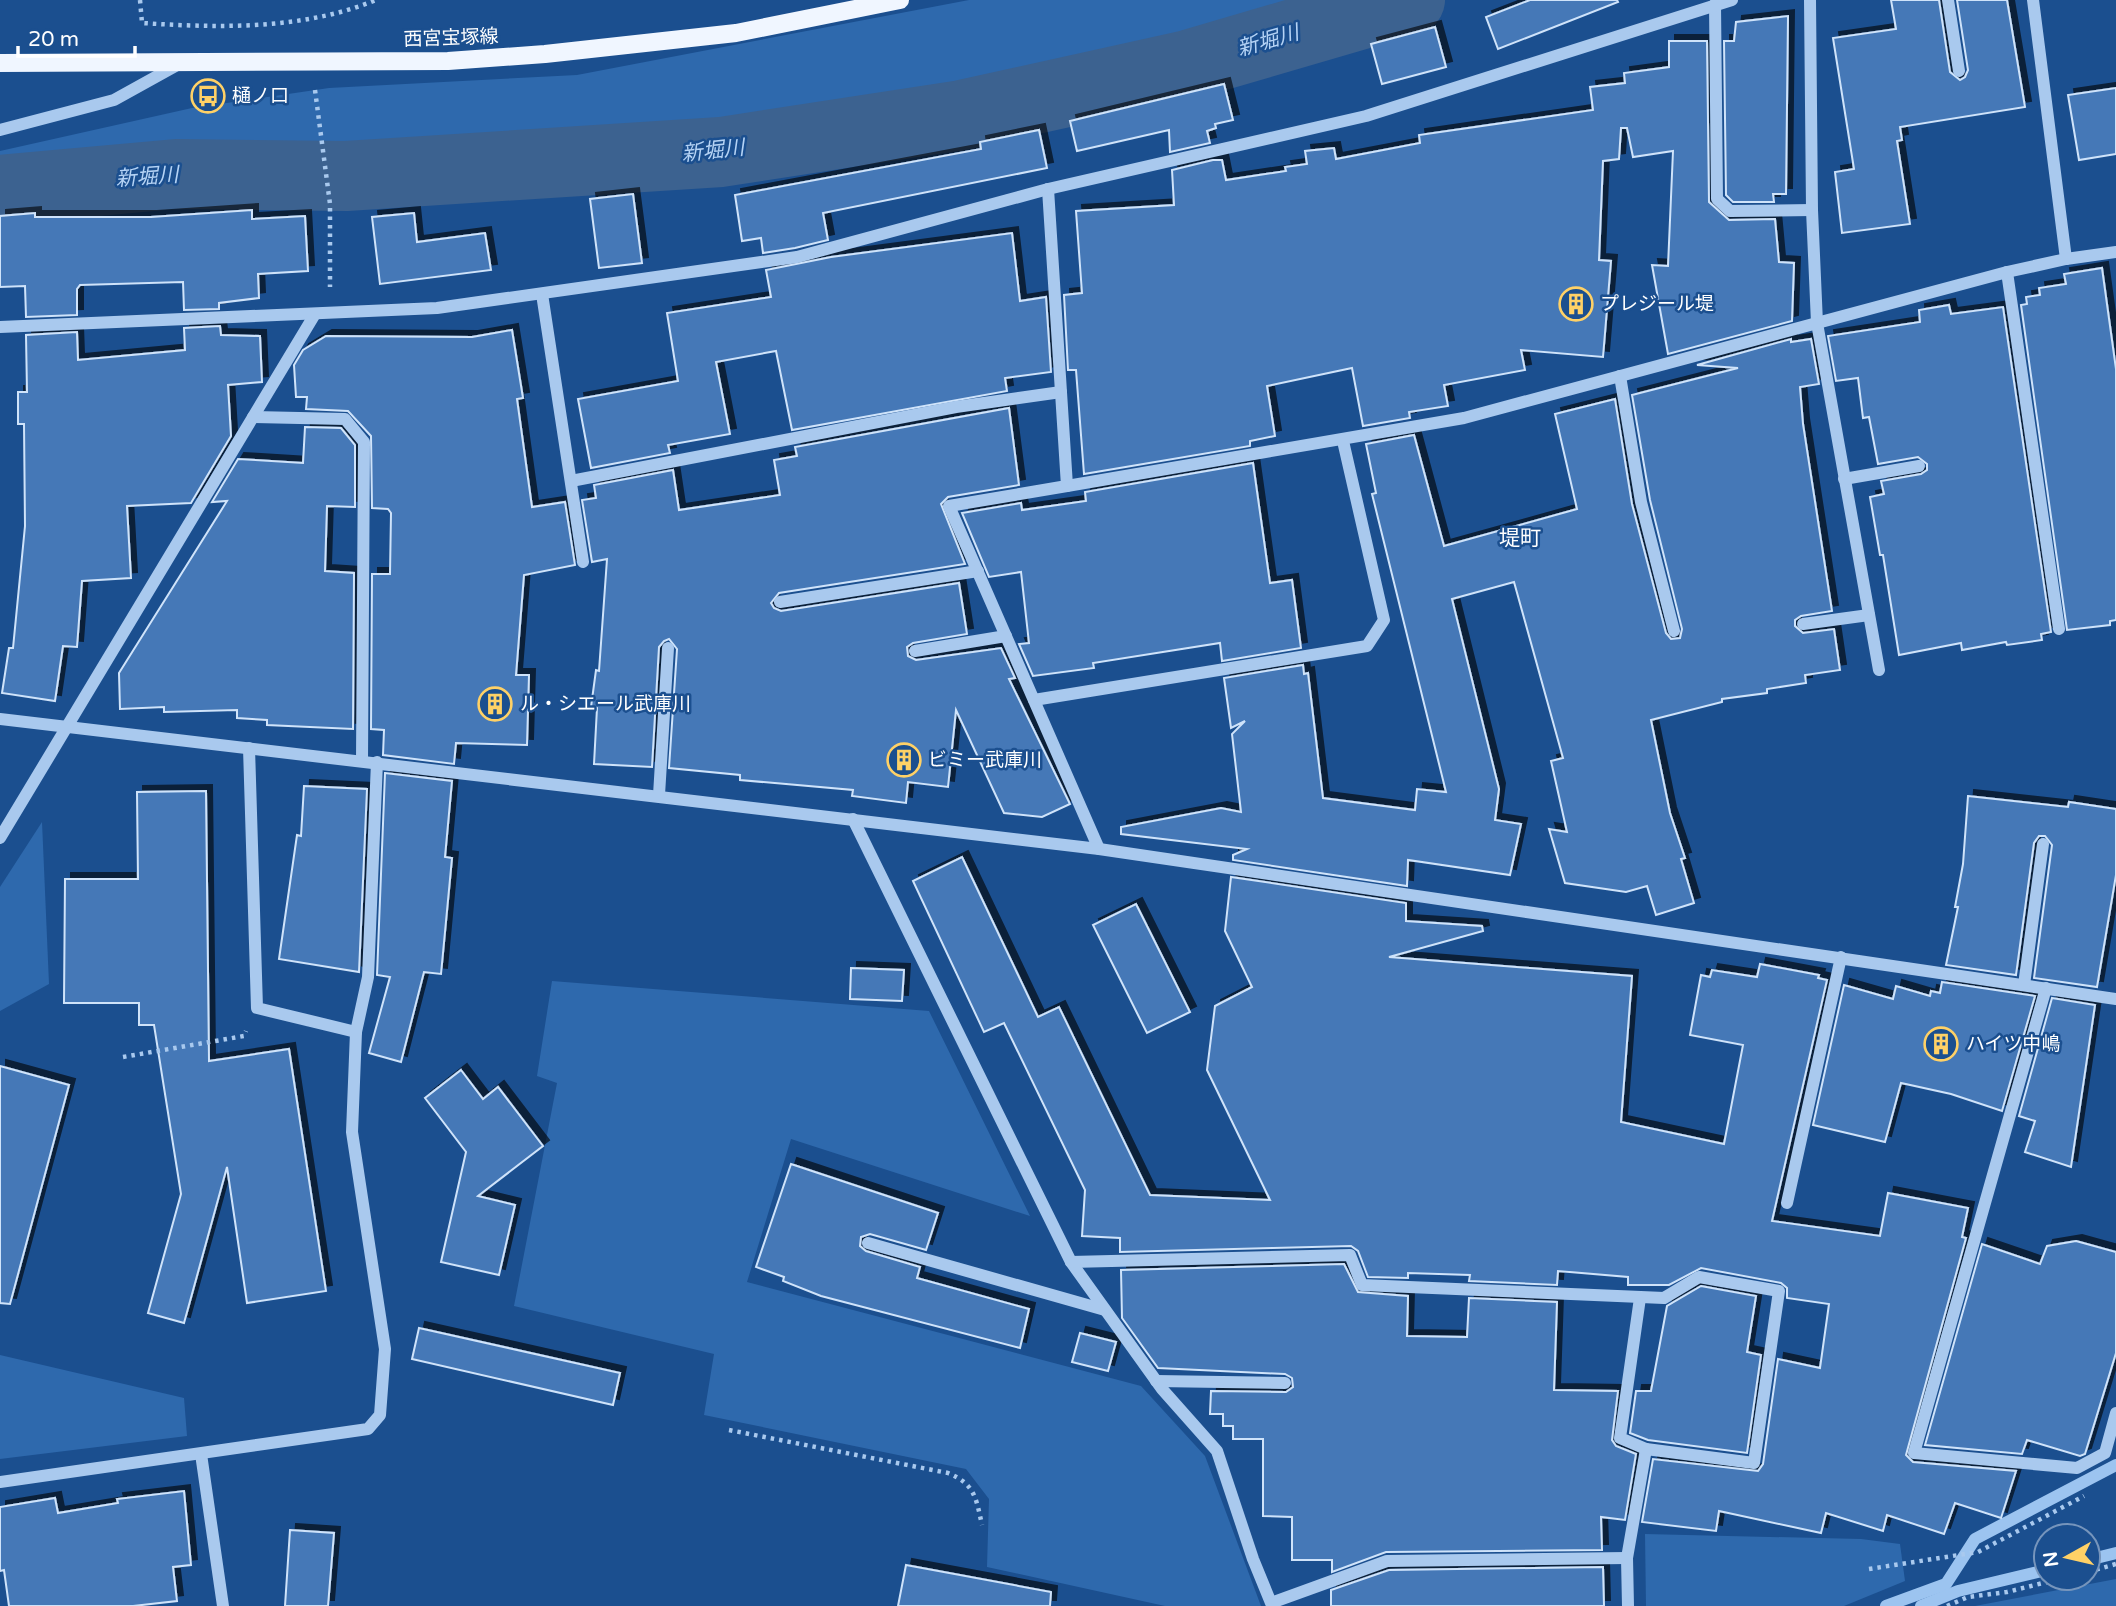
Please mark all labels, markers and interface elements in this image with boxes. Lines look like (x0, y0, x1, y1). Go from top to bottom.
scale bar (18, 14, 135, 58)
water label: 新堀川 (1234, 20, 1304, 62)
street label: 西宮宝塚線 (403, 25, 499, 51)
text: 20 m (28, 27, 79, 52)
bus stop icon: 樋ノ口 (189, 77, 227, 115)
place label: 樋ノ口 (232, 85, 289, 107)
water label: 新堀川 (680, 135, 748, 167)
water label: 新堀川 (115, 162, 181, 192)
building icon: プレジール堤 (1557, 285, 1595, 323)
place label: プレジール堤 (1600, 293, 1714, 315)
district label: 堤町 (1499, 526, 1541, 551)
building icon: ル・シエール武庫川 (476, 685, 514, 723)
place label: ル・シエール武庫川 (520, 693, 691, 715)
building icon: ビミー武庫川 (885, 741, 923, 779)
place label: ビミー武庫川 (928, 749, 1042, 771)
building icon: ハイツ中嶋 (1922, 1025, 1960, 1063)
place label: ハイツ中嶋 (1966, 1033, 2061, 1055)
north arrow (2032, 1522, 2102, 1592)
text: N (2039, 1550, 2063, 1568)

